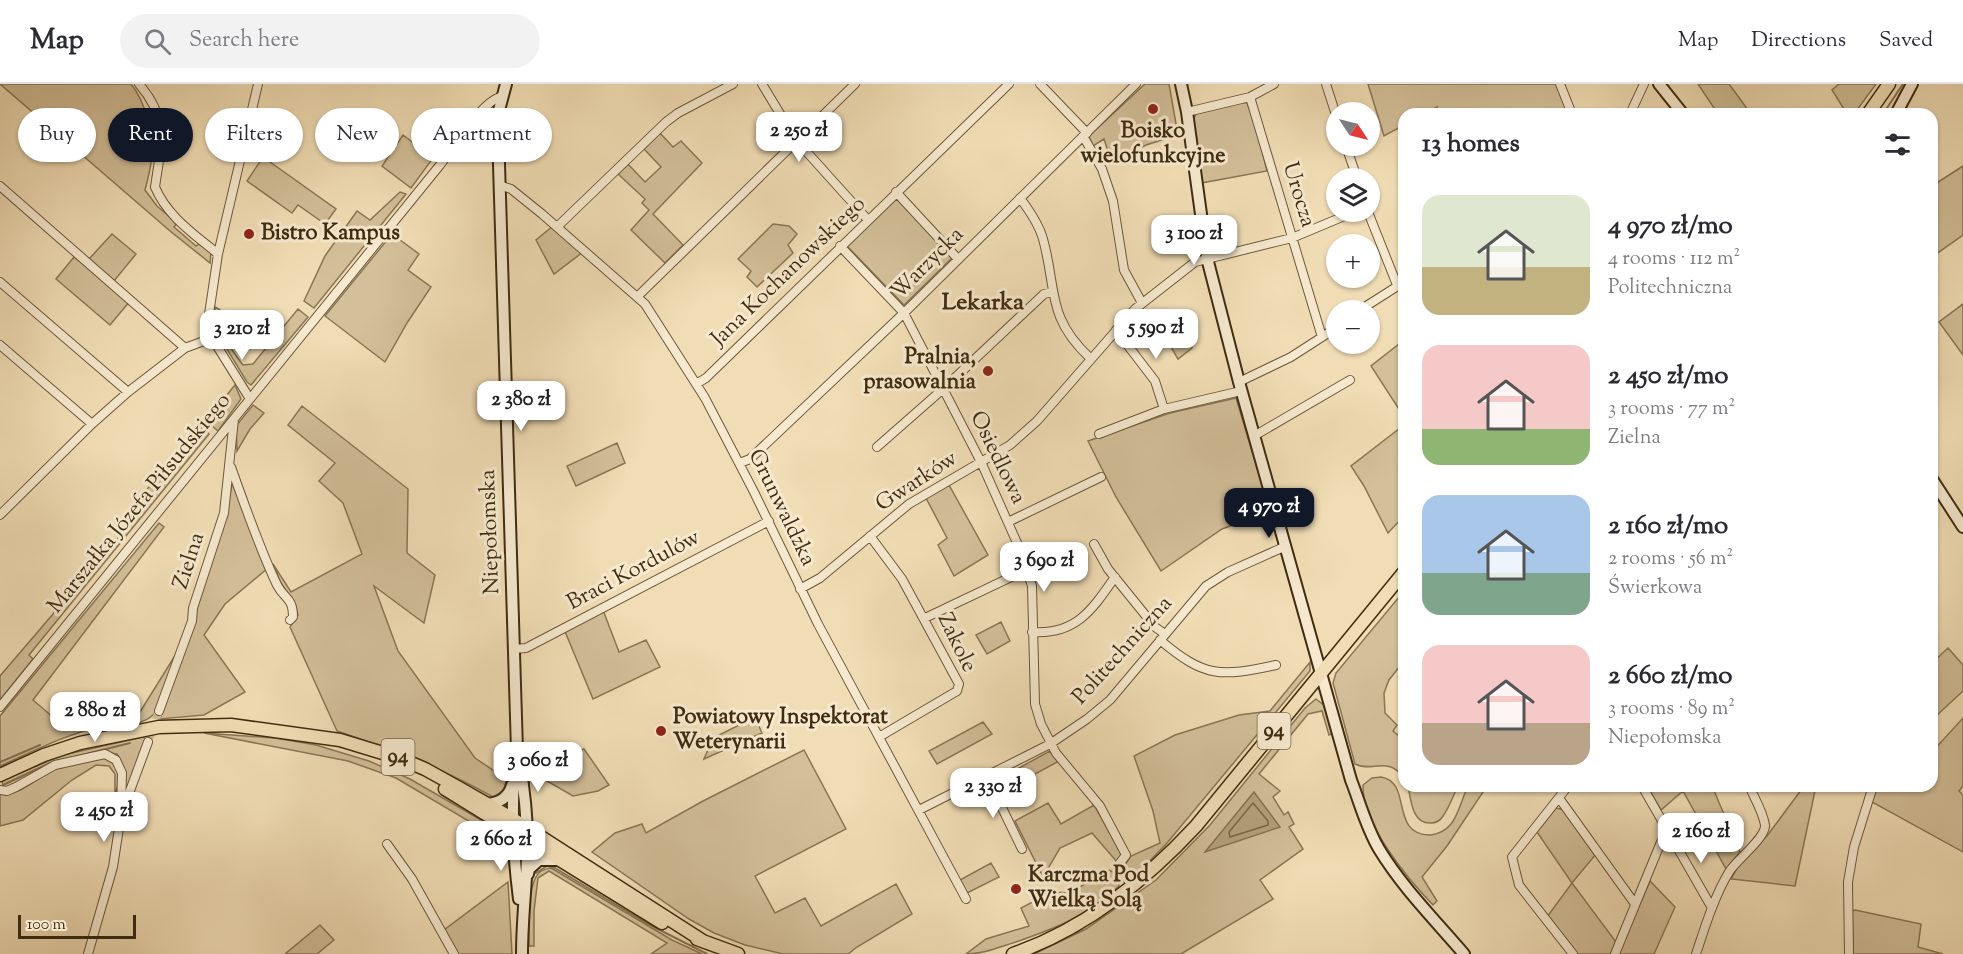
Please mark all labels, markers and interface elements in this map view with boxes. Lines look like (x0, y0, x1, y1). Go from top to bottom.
search box (120, 14, 540, 68)
text: Map (30, 21, 84, 61)
icon: search (141, 25, 174, 58)
text: Search here (189, 25, 299, 57)
text: Map (1678, 26, 1718, 56)
text: Directions (1751, 26, 1846, 56)
text: Saved (1879, 26, 1933, 56)
marker: Boisko wielofunkcyjne (1146, 102, 1160, 116)
north arrow (1326, 102, 1380, 156)
map controls (1326, 102, 1380, 354)
chip: Buy (18, 108, 96, 162)
chip: Rent (108, 108, 193, 162)
chip: Filters (205, 108, 303, 162)
chip: New (315, 108, 399, 162)
chip: Apartment (411, 108, 552, 162)
pin: 2 250 zł (737, 112, 861, 163)
place label: Boisko wielofunkcyjne (1080, 116, 1226, 173)
text: 2 250 zł (770, 117, 828, 146)
text: 13 homes (1422, 126, 1520, 163)
icon: filters (1881, 128, 1914, 161)
street label: Urocza (1273, 158, 1323, 232)
button: layers (1326, 168, 1380, 222)
street label: Jana Kochanowskiego (704, 189, 874, 355)
text: 4 970 zł/mo (1608, 208, 1733, 245)
pin: 3 100 zł (1132, 215, 1256, 266)
place label: Bistro Kampus (261, 218, 400, 250)
icon: home (1470, 219, 1542, 291)
street label: Warzycka (884, 220, 972, 308)
text: 3 100 zł (1165, 220, 1223, 249)
marker: Bistro Kampus (242, 227, 256, 241)
button: + (1326, 234, 1380, 288)
text: 4 rooms · 112 m² (1608, 245, 1740, 274)
text: Politechniczna (1608, 274, 1732, 303)
district label: Lekarka (942, 286, 1025, 320)
button: − (1326, 300, 1380, 354)
pin: 5 590 zł (1094, 309, 1218, 360)
pin: 3 210 zł (180, 310, 304, 361)
text: 5 590 zł (1128, 314, 1184, 343)
text: 3 210 zł (214, 315, 270, 344)
place label: Pralnia, prasowalnia (863, 342, 977, 399)
text: 2 450 zł/mo (1608, 358, 1729, 395)
marker: Pralnia, prasowalnia (981, 364, 995, 378)
icon: home (1470, 369, 1542, 441)
pin: 2 380 zł (459, 381, 583, 432)
text: 2 380 zł (491, 386, 551, 415)
street label: Marszałka Józefa Piłsudskiego (41, 387, 239, 621)
text: 3 rooms · 77 m² (1608, 395, 1735, 424)
street label: Osiedlowa (961, 406, 1033, 510)
text: Zielna (1608, 424, 1661, 453)
street label: Gwarków (870, 443, 965, 520)
street label: Grunwaldzka (739, 444, 823, 572)
street label: Niepołomska (473, 469, 509, 595)
pin: 4 970 zł (1207, 488, 1331, 539)
text: 4 970 zł (1238, 493, 1300, 522)
text: 2 160 zł/mo (1608, 508, 1728, 545)
icon: home (1470, 519, 1542, 591)
street label: Braci Kordulów (562, 522, 707, 620)
street label: Zielna (166, 528, 214, 594)
pin: 3 690 zł (982, 542, 1106, 593)
text: 2 rooms · 56 m² (1608, 545, 1733, 574)
text: 3 690 zł (1014, 547, 1074, 576)
text: Świerkowa (1608, 574, 1702, 603)
street label: Politechniczna (1065, 589, 1181, 713)
street label: Zakole (928, 608, 984, 678)
text: 2 660 zł/mo (1608, 658, 1732, 695)
icon: home (1470, 669, 1542, 741)
pin: 2 880 zł (33, 692, 157, 743)
text: 3 rooms · 89 m² (1608, 695, 1735, 724)
text: 2 880 zł (64, 697, 126, 726)
place label: Powiatowy Inspektorat Weterynarii (673, 702, 888, 759)
road number: 94 (1258, 713, 1290, 749)
marker: Powiatowy Inspektorat Weterynarii (654, 724, 668, 738)
text: Niepołomska (1608, 724, 1721, 753)
road number: 94 (382, 739, 414, 775)
pin: 3 060 zł (476, 742, 600, 793)
text: 3 060 zł (508, 747, 568, 776)
pin: 2 330 zł (931, 768, 1055, 819)
text: 2 330 zł (964, 773, 1022, 802)
pin: 2 450 zł (42, 792, 166, 843)
text: 2 450 zł (75, 797, 133, 826)
pin: 2 160 zł (1639, 813, 1763, 864)
text: 2 160 zł (1672, 818, 1730, 847)
pin: 2 660 zł (439, 821, 563, 872)
text: 2 660 zł (470, 826, 532, 855)
place label: Karczma Pod Wielką Solą (1028, 860, 1150, 917)
marker: Karczma Pod Wielką Solą (1009, 882, 1023, 896)
scale bar (18, 912, 136, 940)
text: 100 m (27, 914, 66, 937)

